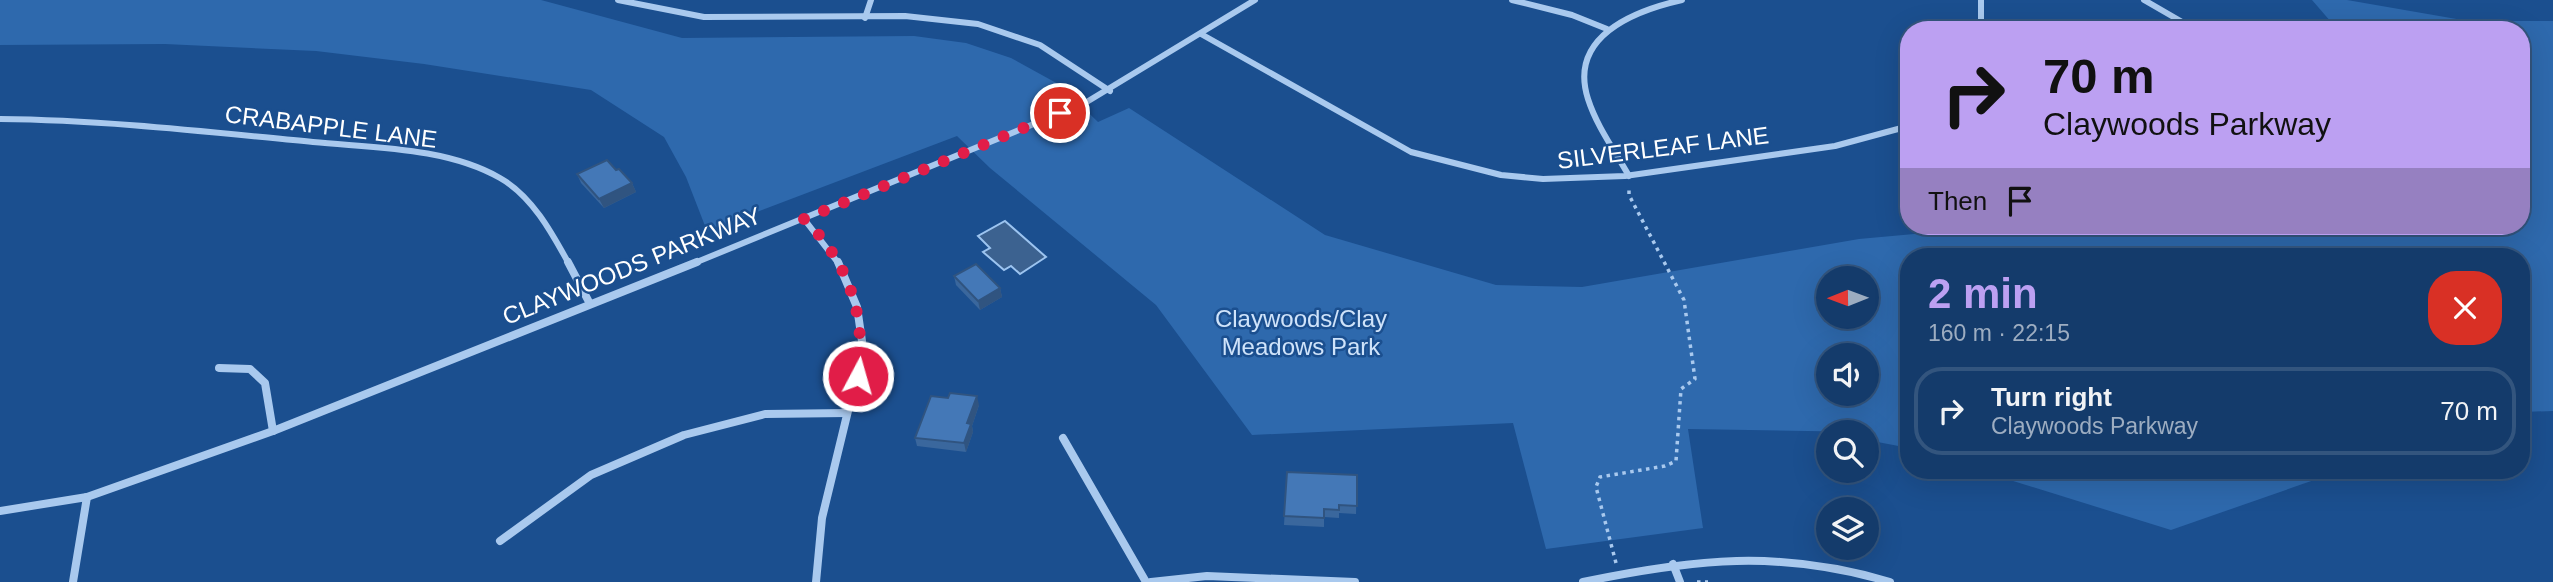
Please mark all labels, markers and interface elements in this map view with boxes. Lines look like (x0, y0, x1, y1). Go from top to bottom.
icon: right (1928, 49, 2019, 140)
text: 70 m (2043, 49, 2155, 103)
pin (1030, 83, 1090, 143)
icon: arrive (1041, 94, 1079, 132)
street label: CRABAPPLE LANE (224, 100, 439, 153)
text: Claywoods Parkway (2043, 106, 2331, 142)
street label: SILVERLEAF LANE (1556, 121, 1770, 174)
icon: arrive (2001, 182, 2039, 220)
text: Then (1928, 186, 1987, 216)
street label: CLAYWOODS PARKWAY (499, 201, 765, 330)
north arrow (1816, 266, 1880, 329)
map controls (1816, 266, 1879, 560)
text: 2 min (1928, 270, 2038, 317)
button: close (2428, 271, 2502, 345)
park label: Claywoods/Clay Meadows Park (1215, 305, 1387, 360)
text: 160 m · 22:15 (1928, 320, 2070, 346)
position arrow (821, 339, 895, 413)
button: sound (1816, 343, 1879, 406)
text: Turn right (1991, 382, 2112, 412)
icon: right (1932, 392, 1970, 430)
text: 70 m (2440, 396, 2498, 426)
text: Claywoods Parkway (1991, 413, 2198, 439)
button: search (1816, 420, 1879, 483)
button: layers (1816, 497, 1879, 560)

